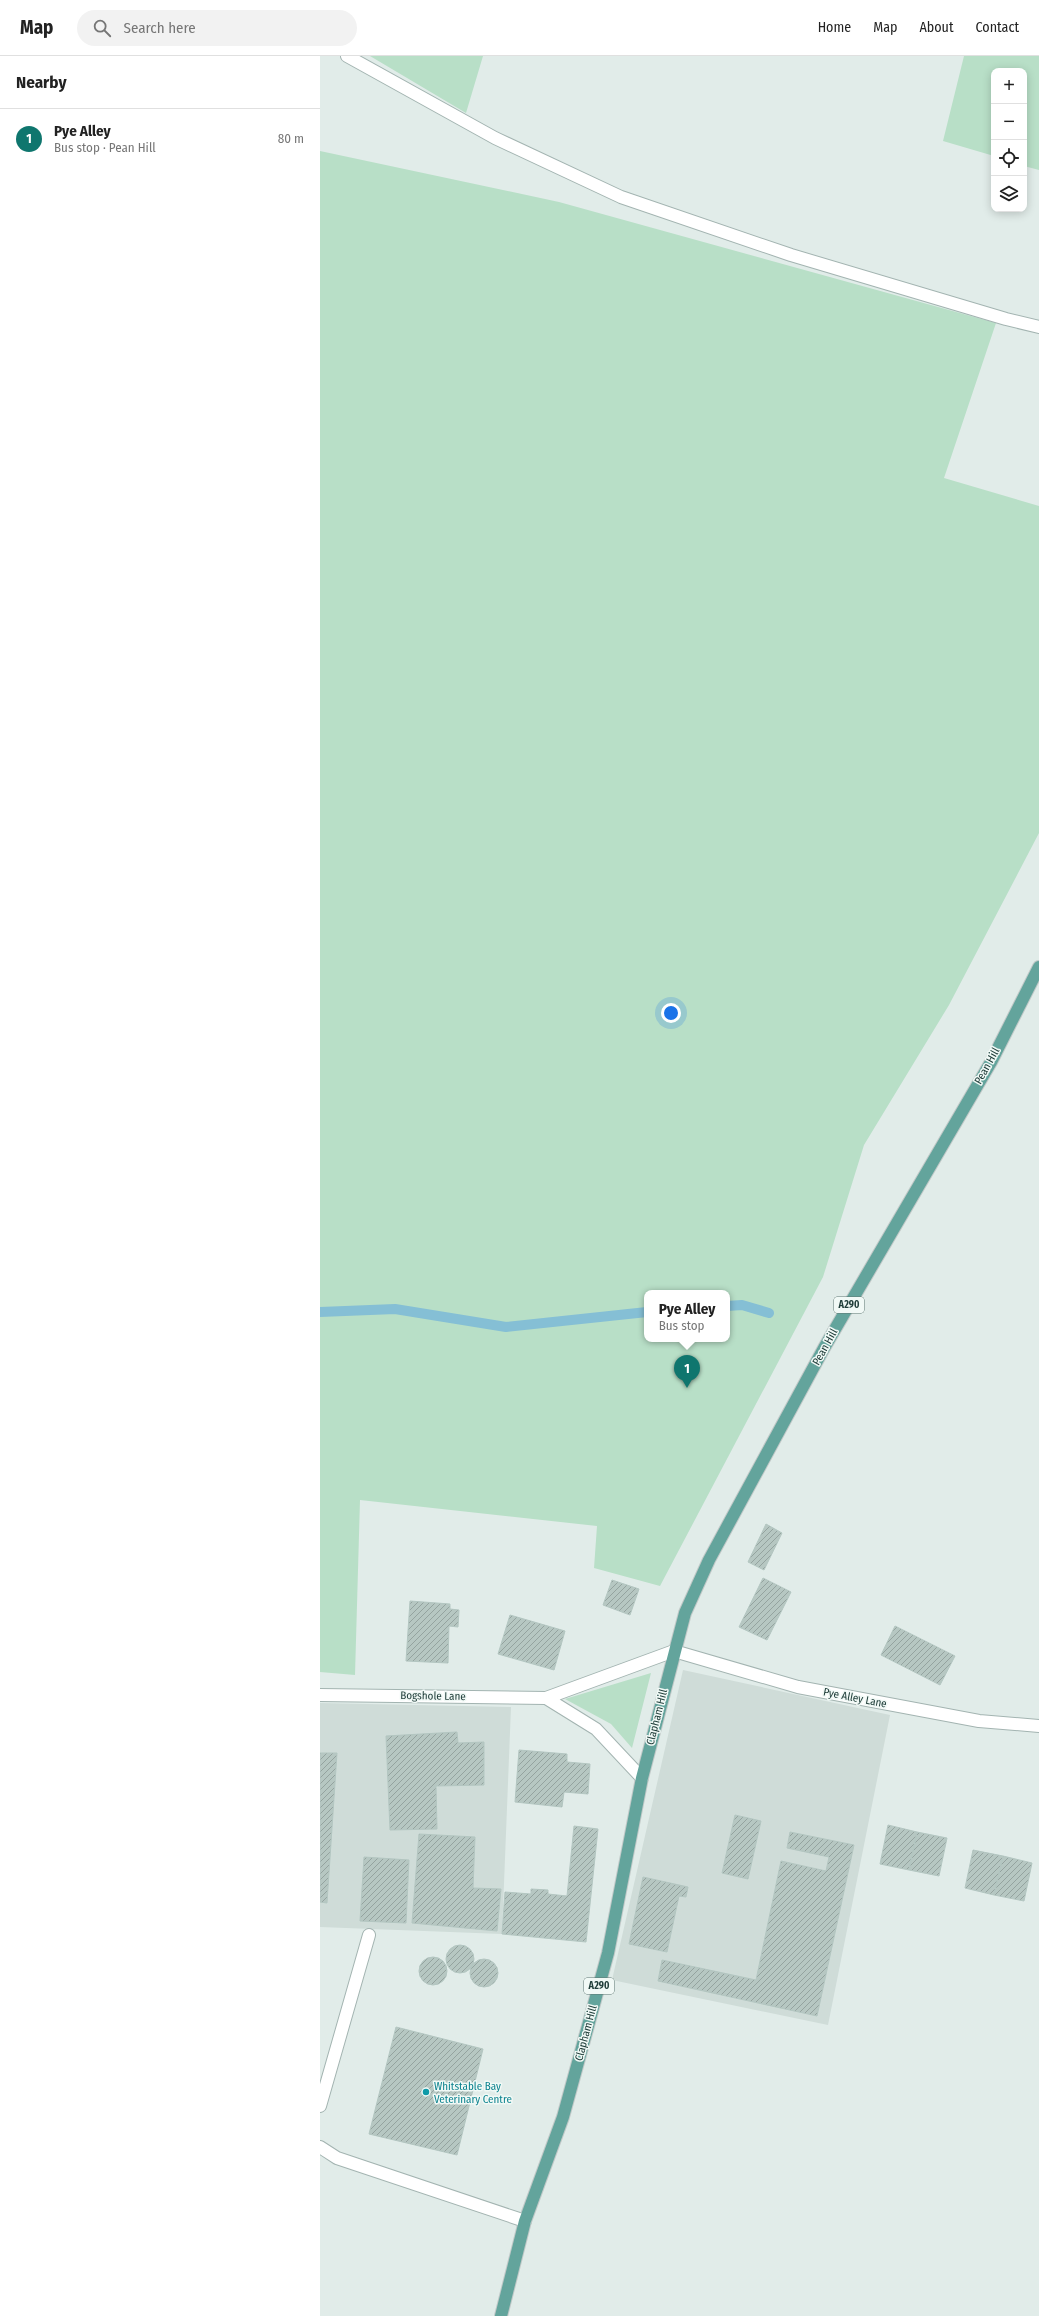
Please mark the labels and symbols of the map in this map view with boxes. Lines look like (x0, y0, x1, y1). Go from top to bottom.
your location (661, 1003, 681, 1023)
street label: Pean Hill (972, 1045, 1002, 1087)
road number: A290 (834, 1297, 864, 1313)
street label: Pean Hill (810, 1326, 840, 1368)
pin: 1 (674, 1355, 700, 1388)
street label: Pye Alley Lane (822, 1685, 888, 1711)
street label: Clapham Hill (644, 1688, 670, 1746)
street label: Bogshole Lane (400, 1689, 466, 1703)
road number: A290 (584, 1978, 614, 1994)
street label: Clapham Hill (572, 2004, 600, 2062)
place label: Whitstable Bay Veterinary Centre (434, 2080, 512, 2106)
marker: Whitstable Bay Veterinary Centre (421, 2087, 431, 2097)

